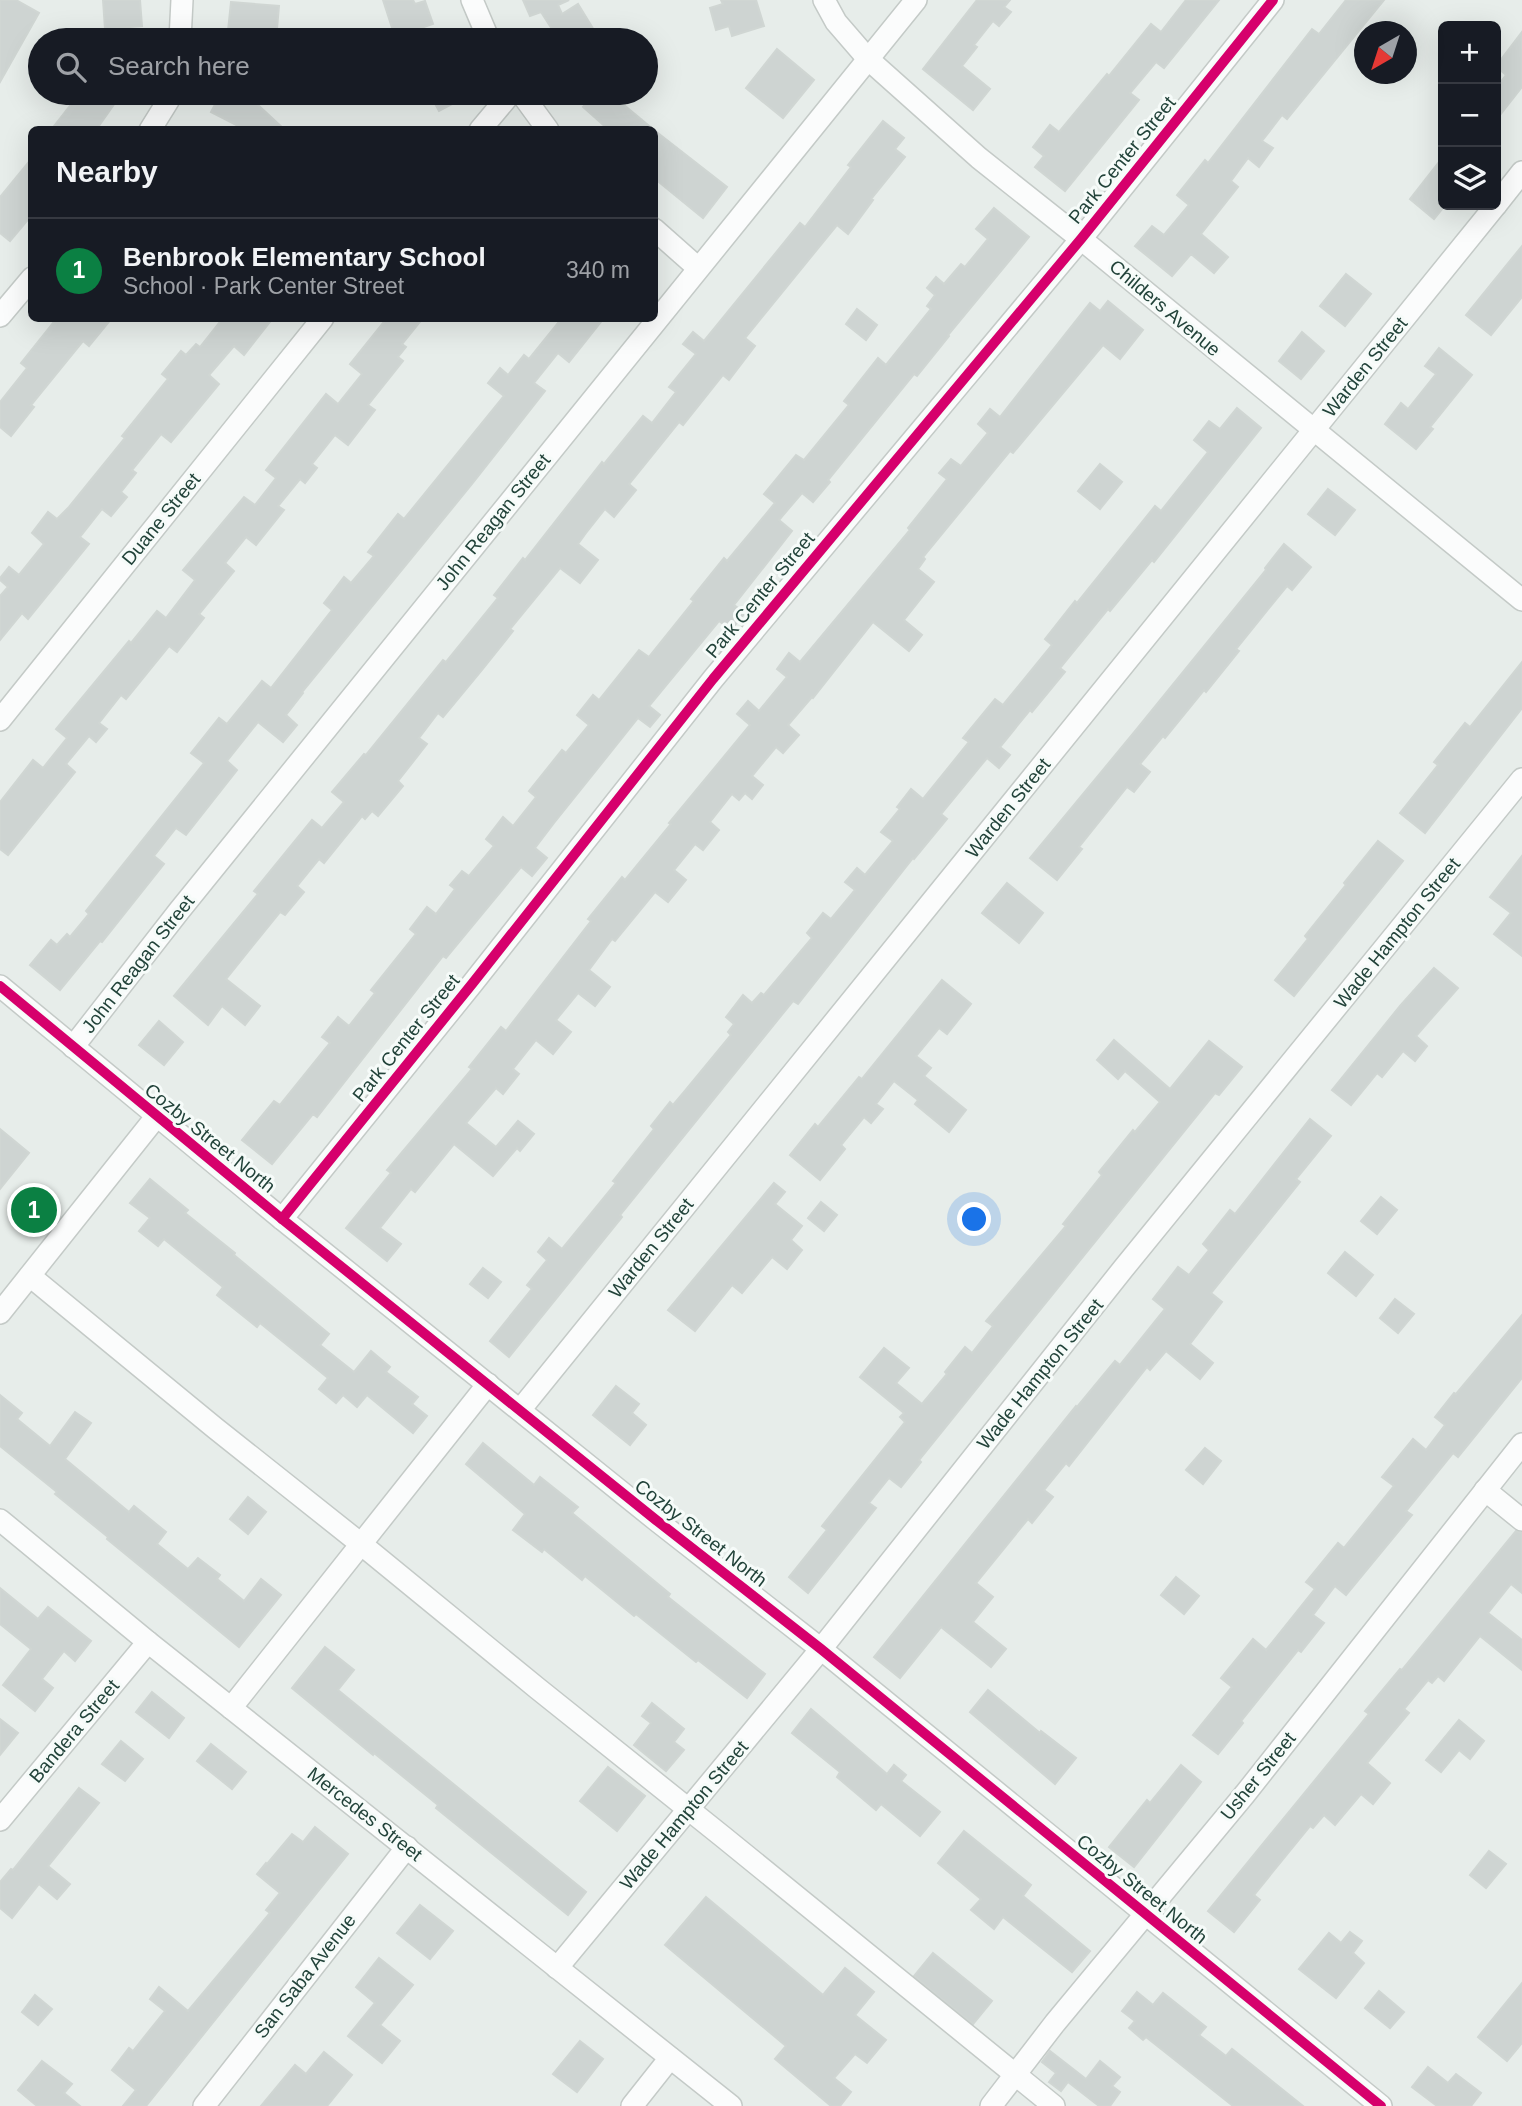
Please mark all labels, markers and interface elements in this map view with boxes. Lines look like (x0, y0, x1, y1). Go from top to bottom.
north arrow (1354, 21, 1417, 84)
map controls (1438, 21, 1501, 210)
button: + (1438, 21, 1501, 84)
search box (28, 28, 658, 105)
icon: search (52, 48, 90, 86)
text: Search here (108, 51, 250, 81)
button: − (1438, 84, 1501, 147)
street label: Park Center Street (1064, 92, 1180, 228)
button: layers (1438, 147, 1501, 210)
text: Nearby (56, 155, 158, 188)
text: Benbrook Elementary School (123, 242, 486, 272)
street label: Childers Avenue (1105, 256, 1225, 360)
text: 1 (73, 257, 85, 283)
text: 340 m (566, 257, 630, 283)
text: School · Park Center Street (123, 273, 404, 299)
street label: Warden Street (1319, 313, 1412, 421)
street label: John Reagan Street (432, 449, 555, 594)
street label: Duane Street (118, 468, 205, 569)
street label: Park Center Street (701, 527, 819, 662)
street label: Warden Street (962, 754, 1055, 862)
street label: Wade Hampton Street (1330, 853, 1465, 1012)
street label: John Reagan Street (78, 890, 199, 1037)
street label: Park Center Street (348, 970, 464, 1106)
street label: Cozby Street North (141, 1079, 279, 1197)
pin: 1 (11, 1184, 57, 1236)
street label: Warden Street (605, 1194, 698, 1302)
your location (957, 1202, 991, 1236)
street label: Wade Hampton Street (973, 1294, 1108, 1453)
street label: Cozby Street North (631, 1475, 771, 1591)
street label: Bandera Street (25, 1675, 124, 1787)
street label: Usher Street (1216, 1727, 1300, 1824)
street label: Wade Hampton Street (616, 1736, 753, 1893)
street label: Mercedes Street (304, 1763, 427, 1866)
street label: Cozby Street North (1073, 1830, 1211, 1948)
street label: San Saba Avenue (250, 1910, 360, 2042)

